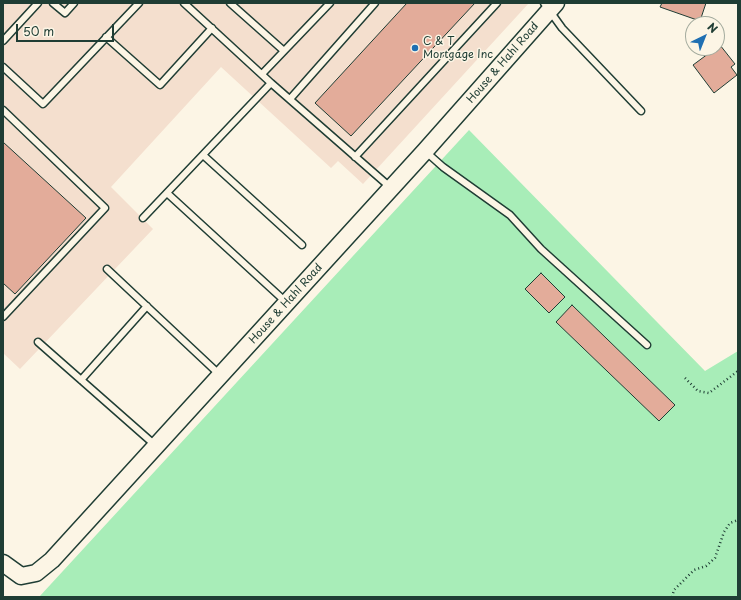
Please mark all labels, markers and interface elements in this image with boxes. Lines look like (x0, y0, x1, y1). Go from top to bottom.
scale bar (18, 16, 116, 42)
north arrow (685, 16, 725, 56)
text: N (704, 18, 722, 37)
street label: House & Hahl Road (464, 20, 542, 106)
text: 50 m (23, 22, 54, 40)
place label: C & T Mortgage Inc (423, 35, 493, 61)
marker: C & T Mortgage Inc (410, 43, 420, 53)
street label: House & Hahl Road (247, 261, 325, 347)

